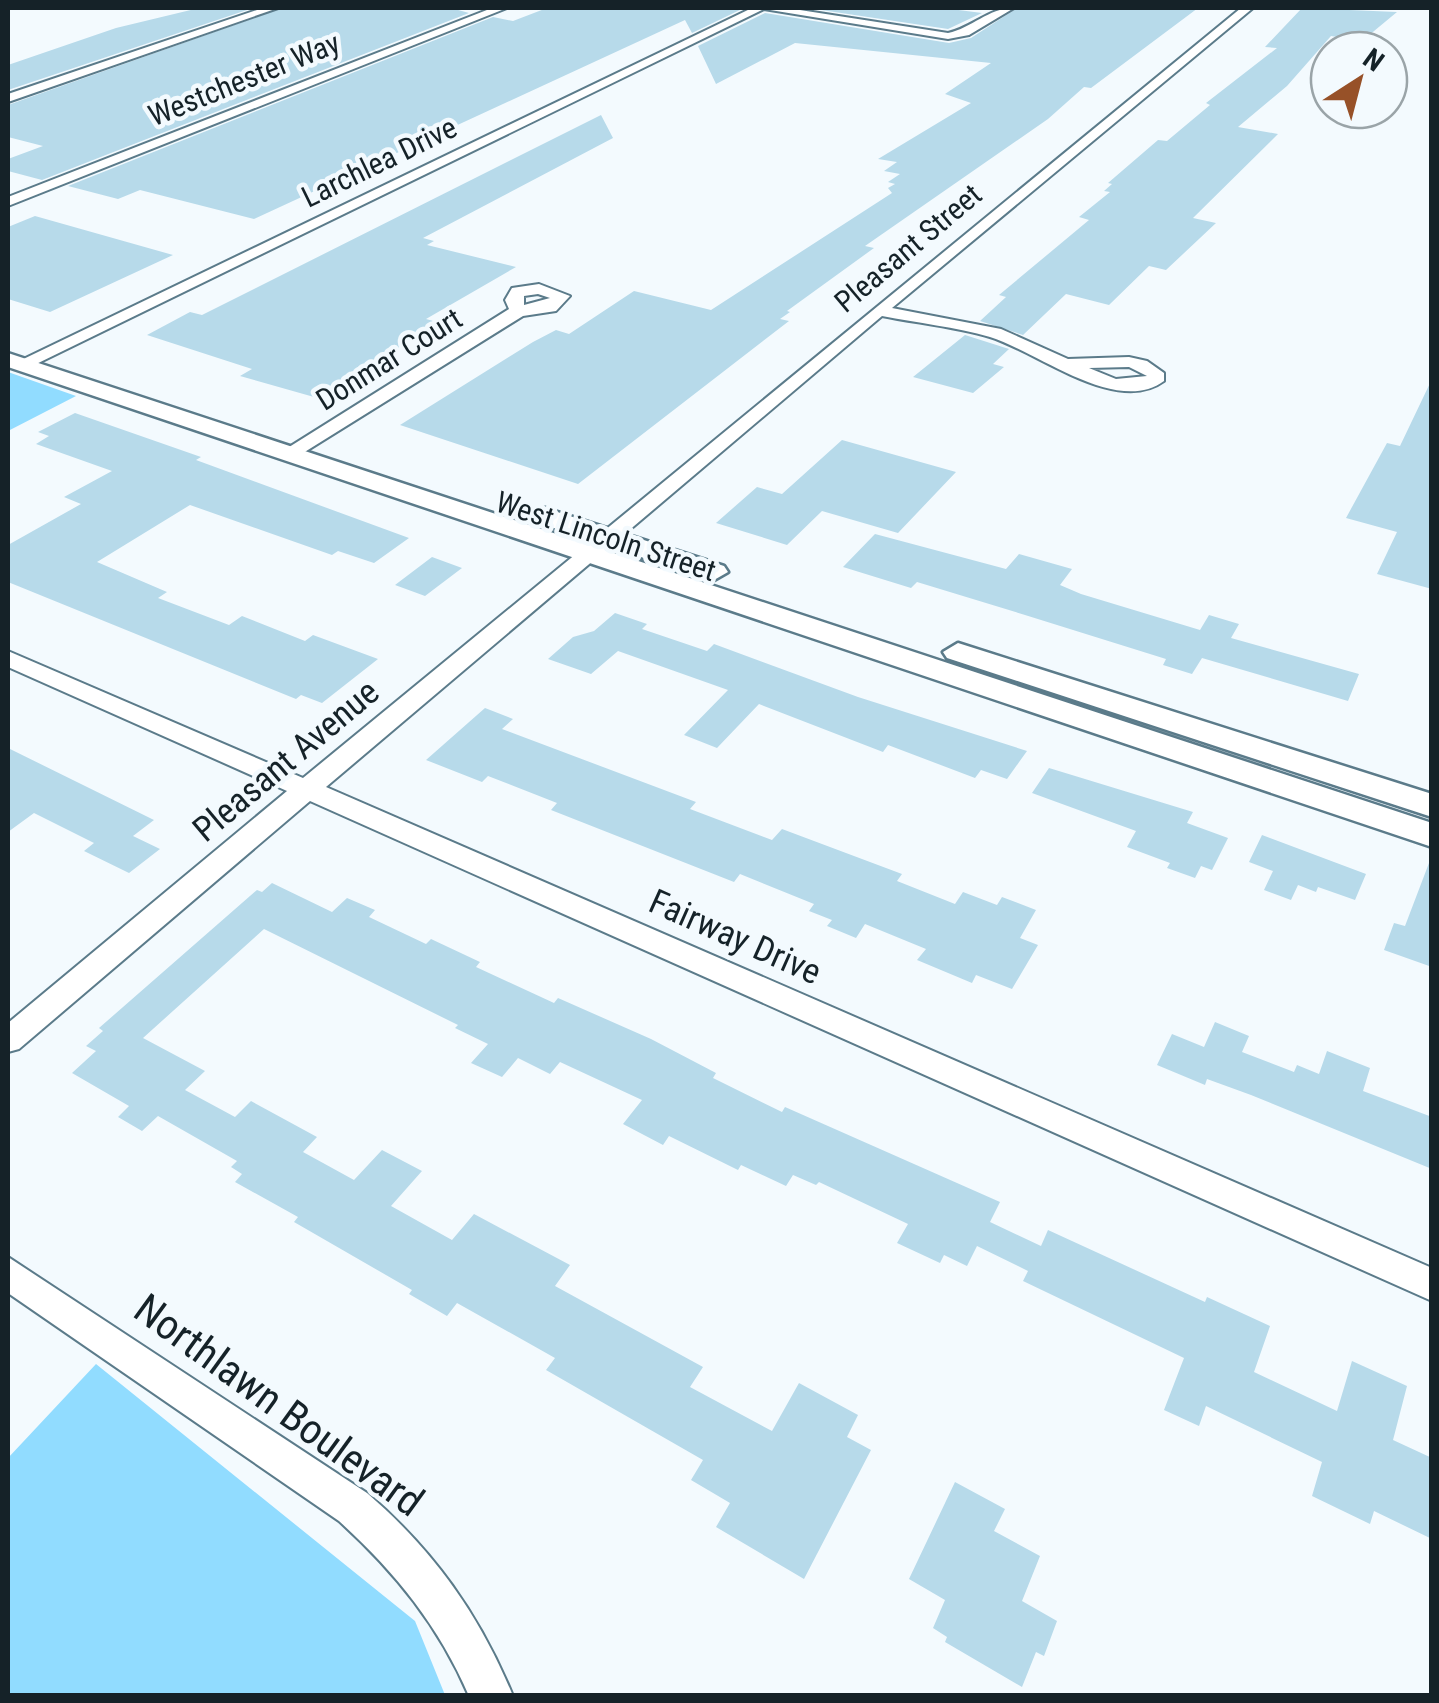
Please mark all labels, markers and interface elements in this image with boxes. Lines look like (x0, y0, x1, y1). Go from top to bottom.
street label: Westchester Way (143, 25, 345, 133)
north arrow (1309, 30, 1409, 130)
text: N (1357, 42, 1390, 79)
street label: Larchlea Drive (296, 109, 462, 215)
street label: Pleasant Street (828, 177, 988, 319)
street label: Donmar Court (310, 300, 468, 418)
street label: West Lincoln Street (492, 484, 720, 588)
street label: Pleasant Avenue (185, 672, 387, 850)
street label: Fairway Drive (643, 881, 827, 993)
street label: Northlawn Boulevard (125, 1284, 433, 1526)

